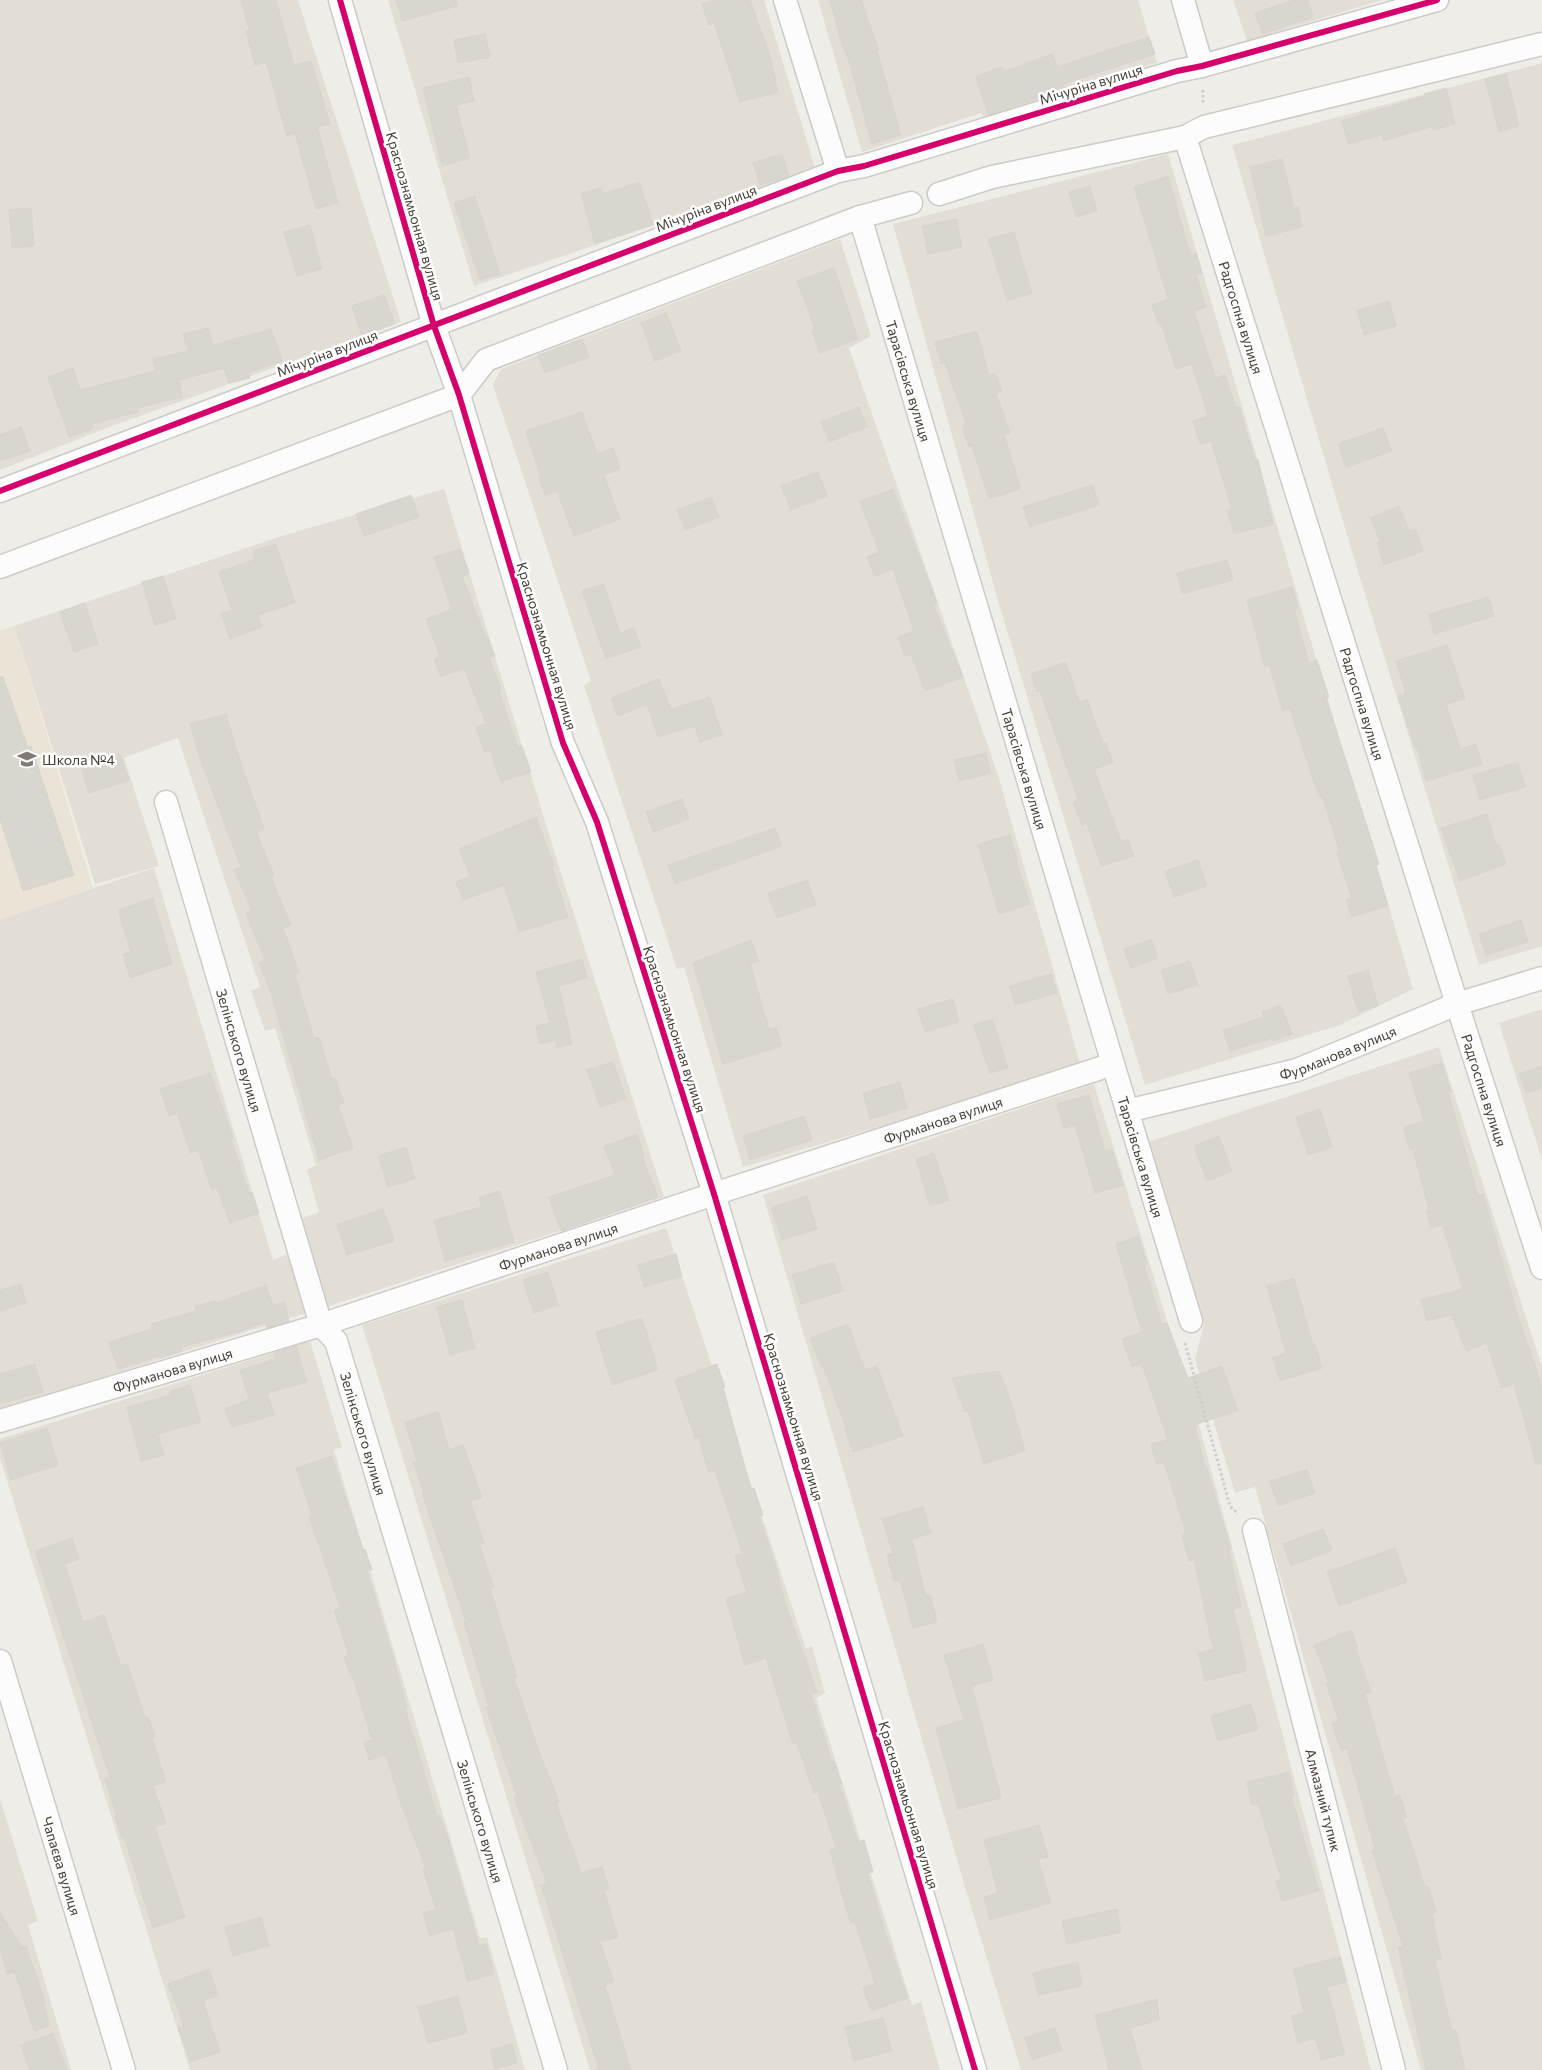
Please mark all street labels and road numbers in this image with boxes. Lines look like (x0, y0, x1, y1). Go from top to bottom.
street label: Мічуріна вулиця (1037, 60, 1145, 108)
street label: Краснознамьонная вулиця (383, 130, 447, 302)
street label: Мічуріна вулиця (653, 181, 759, 235)
street label: Радгоспна вулиця (1216, 259, 1267, 376)
street label: Тарасівська вулиця (883, 318, 935, 444)
street label: Мічуріна вулиця (274, 326, 380, 380)
street label: Краснознамьонная вулиця (513, 560, 581, 732)
street label: Радгоспна вулиця (1337, 645, 1388, 762)
street label: Тарасівська вулиця (999, 706, 1051, 832)
street label: Краснознамьонная вулиця (640, 943, 710, 1115)
street label: Зелінського вулиця (213, 987, 266, 1114)
street label: Фурманова вулиця (1278, 1022, 1398, 1082)
street label: Радгоспна вулиця (1459, 1032, 1511, 1148)
street label: Фурманова вулиця (881, 1092, 1005, 1147)
street label: Тарасівська вулиця (1115, 1094, 1168, 1220)
street label: Фурманова вулиця (497, 1218, 620, 1274)
street label: Краснознамьонная вулиця (760, 1331, 828, 1503)
street label: Фурманова вулиця (111, 1343, 234, 1395)
street label: Зелінського вулиця (337, 1370, 390, 1497)
street label: Краснознамьонная вулиця (875, 1719, 943, 1891)
street label: Алмазний тупик (1303, 1747, 1346, 1854)
street label: Зелінського вулиця (454, 1758, 508, 1885)
street label: Чапаєва вулиця (39, 1814, 85, 1917)

